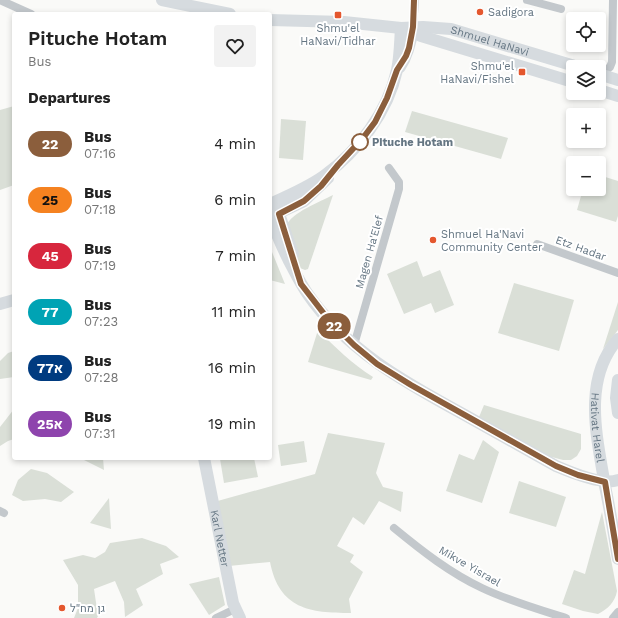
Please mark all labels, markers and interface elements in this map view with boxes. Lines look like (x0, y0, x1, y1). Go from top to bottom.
place label: Sadigora (488, 6, 534, 19)
marker: Sadigora (475, 7, 485, 17)
marker: Shmu'el HaNavi/Tidhar (333, 10, 343, 20)
map controls (566, 12, 606, 196)
button: locate (566, 12, 606, 52)
place label: Shmu'el HaNavi/Tidhar (300, 22, 376, 48)
street label: Shmuel HaNavi (449, 23, 531, 59)
button: heart (214, 25, 256, 67)
text: Pituche Hotam (28, 27, 167, 50)
text: Bus (28, 54, 51, 69)
place label: Shmu'el HaNavi/Fishel (440, 60, 515, 86)
button: layers (566, 60, 606, 100)
marker: Shmu'el HaNavi/Fishel (517, 67, 527, 77)
text: Departures (28, 89, 111, 107)
button: + (566, 108, 606, 148)
text: Bus (84, 128, 112, 146)
marker: Pituche Hotam (351, 133, 369, 151)
text: 4 min (214, 135, 256, 153)
text: 22 (42, 136, 58, 152)
place label: Pituche Hotam (372, 136, 453, 149)
text: 07:16 (84, 146, 116, 161)
button: − (566, 156, 606, 196)
text: Bus (84, 184, 112, 202)
text: 6 min (214, 191, 256, 209)
text: 25 (42, 192, 58, 208)
text: 07:18 (84, 202, 116, 217)
street label: Magen Ha'Elef (353, 213, 386, 290)
place label: Shmuel Ha'Navi Community Center (441, 228, 543, 254)
street label: Etz Hadar (554, 233, 608, 264)
marker: Shmuel Ha'Navi Community Center (428, 235, 438, 245)
text: Bus (84, 240, 112, 258)
text: 7 min (215, 247, 256, 265)
text: 45 (41, 248, 59, 264)
text: 07:19 (84, 258, 116, 273)
text: Bus (84, 296, 112, 314)
text: 11 min (212, 303, 256, 321)
text: 77 (41, 304, 59, 320)
line badge: 22 (316, 313, 352, 339)
text: 07:23 (84, 314, 118, 329)
text: 22 (326, 318, 342, 334)
text: Bus (84, 352, 112, 370)
text: 16 min (208, 359, 256, 377)
text: 77א (37, 360, 63, 376)
text: 07:28 (84, 370, 119, 385)
street label: Hativat Harel (588, 392, 607, 464)
text: Bus (84, 408, 112, 426)
text: 19 min (208, 415, 256, 433)
text: 25א (37, 416, 63, 432)
text: 07:31 (84, 426, 116, 441)
street label: Karl Netter (208, 509, 232, 569)
street label: Mikve Yisrael (437, 544, 504, 590)
place label: גן מח"ל (70, 602, 105, 615)
marker: גן מח"ל (57, 603, 67, 613)

